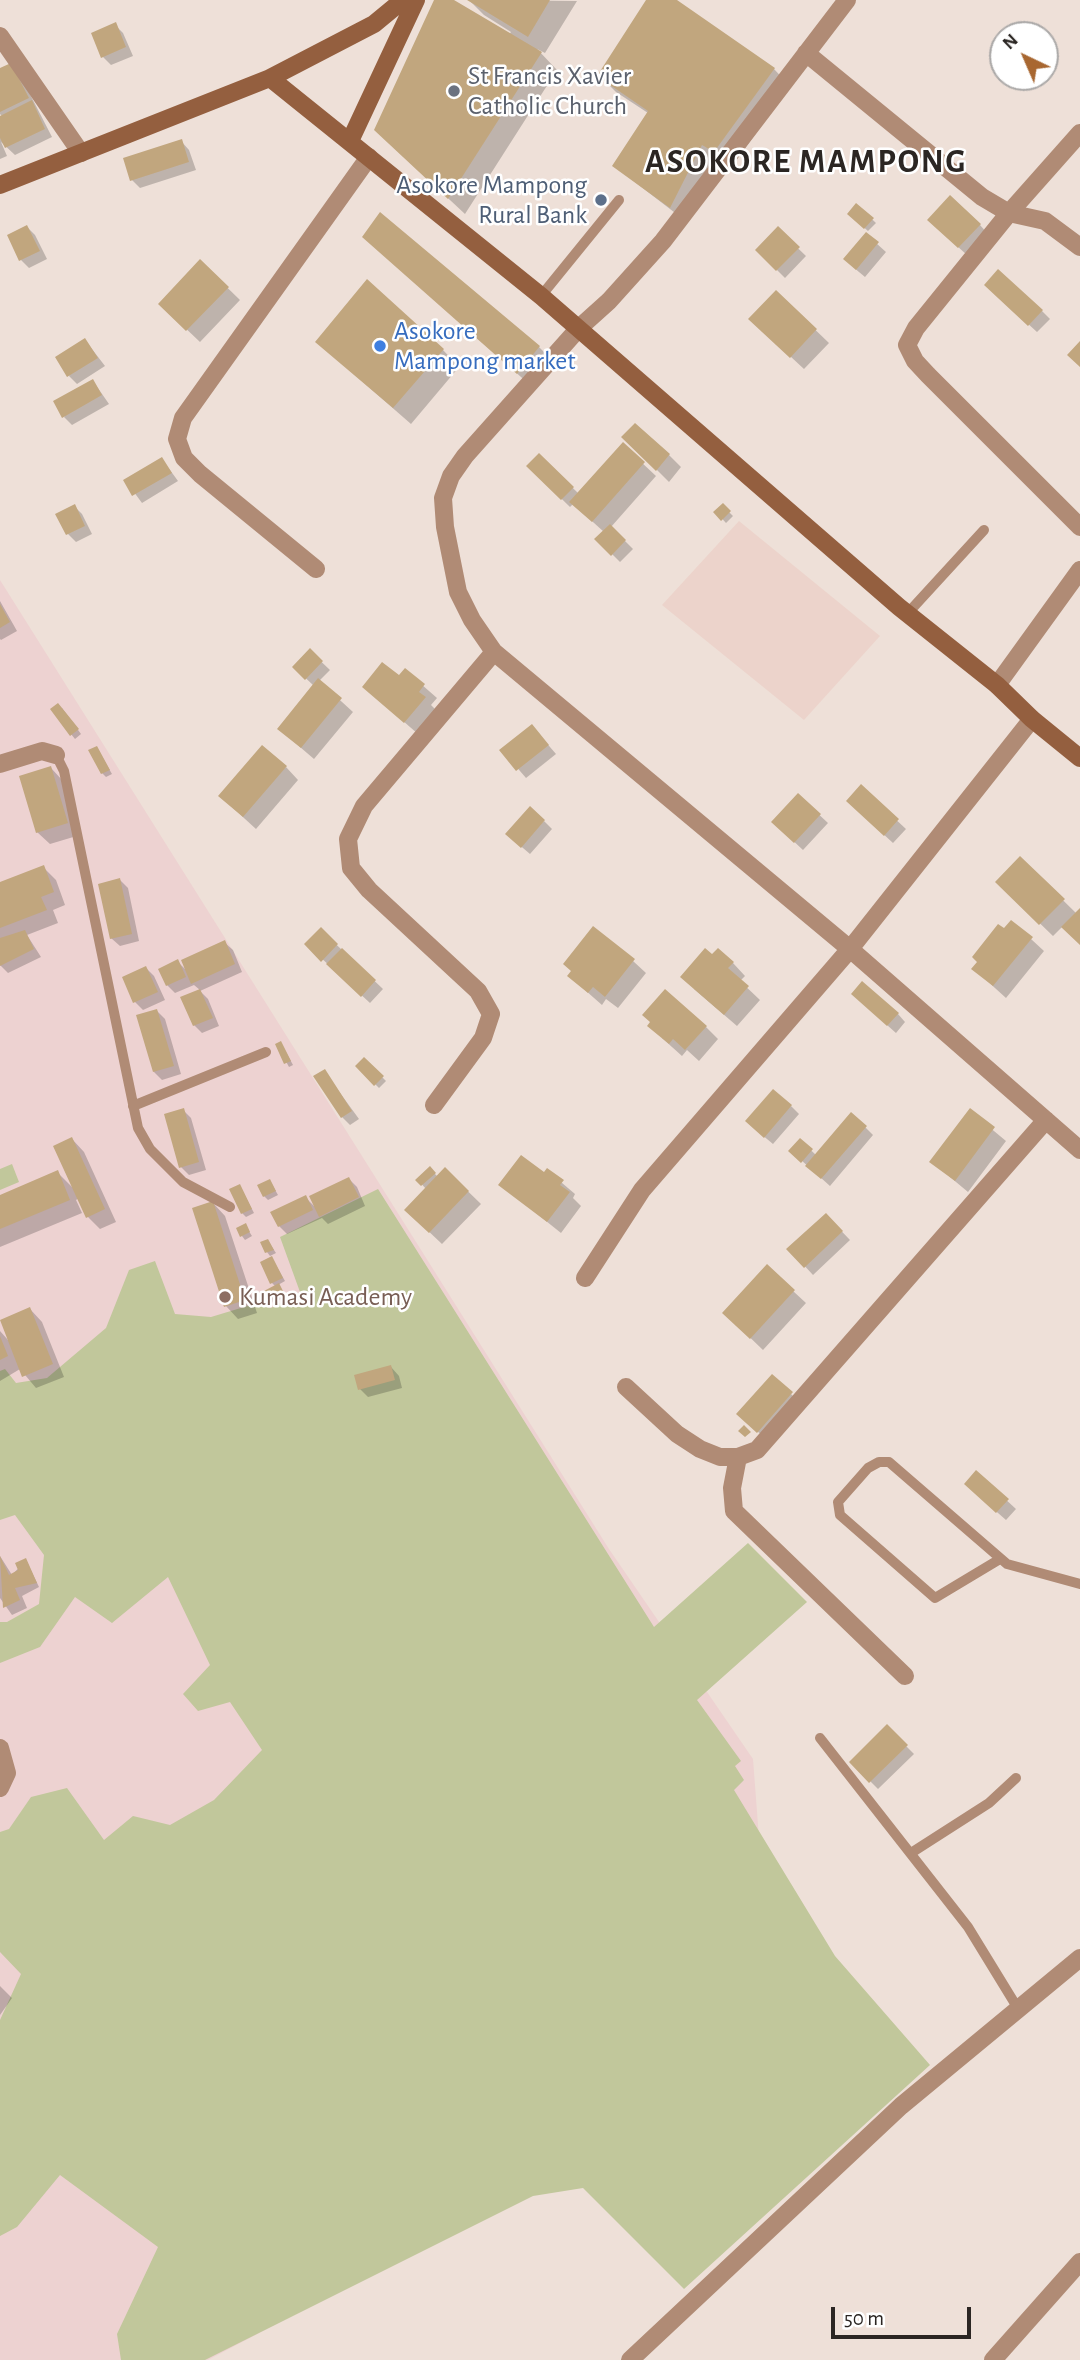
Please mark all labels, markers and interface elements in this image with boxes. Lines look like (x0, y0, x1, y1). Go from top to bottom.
north arrow (989, 21, 1059, 91)
text: N (999, 31, 1022, 53)
place label: St Francis Xavier Catholic Church (468, 60, 631, 122)
marker: St Francis Xavier Catholic Church (446, 83, 462, 99)
district label: ASOKORE MAMPONG (647, 142, 965, 182)
place label: Asokore Mampong Rural Bank (396, 169, 587, 230)
marker: Asokore Mampong Rural Bank (593, 192, 609, 208)
place label: Asokore Mampong market (394, 315, 576, 376)
marker: Asokore Mampong market (372, 338, 388, 354)
place label: Kumasi Academy (239, 1281, 412, 1313)
marker: Kumasi Academy (217, 1289, 233, 1305)
scale bar (835, 2294, 975, 2338)
text: 50 m (844, 2308, 884, 2329)

